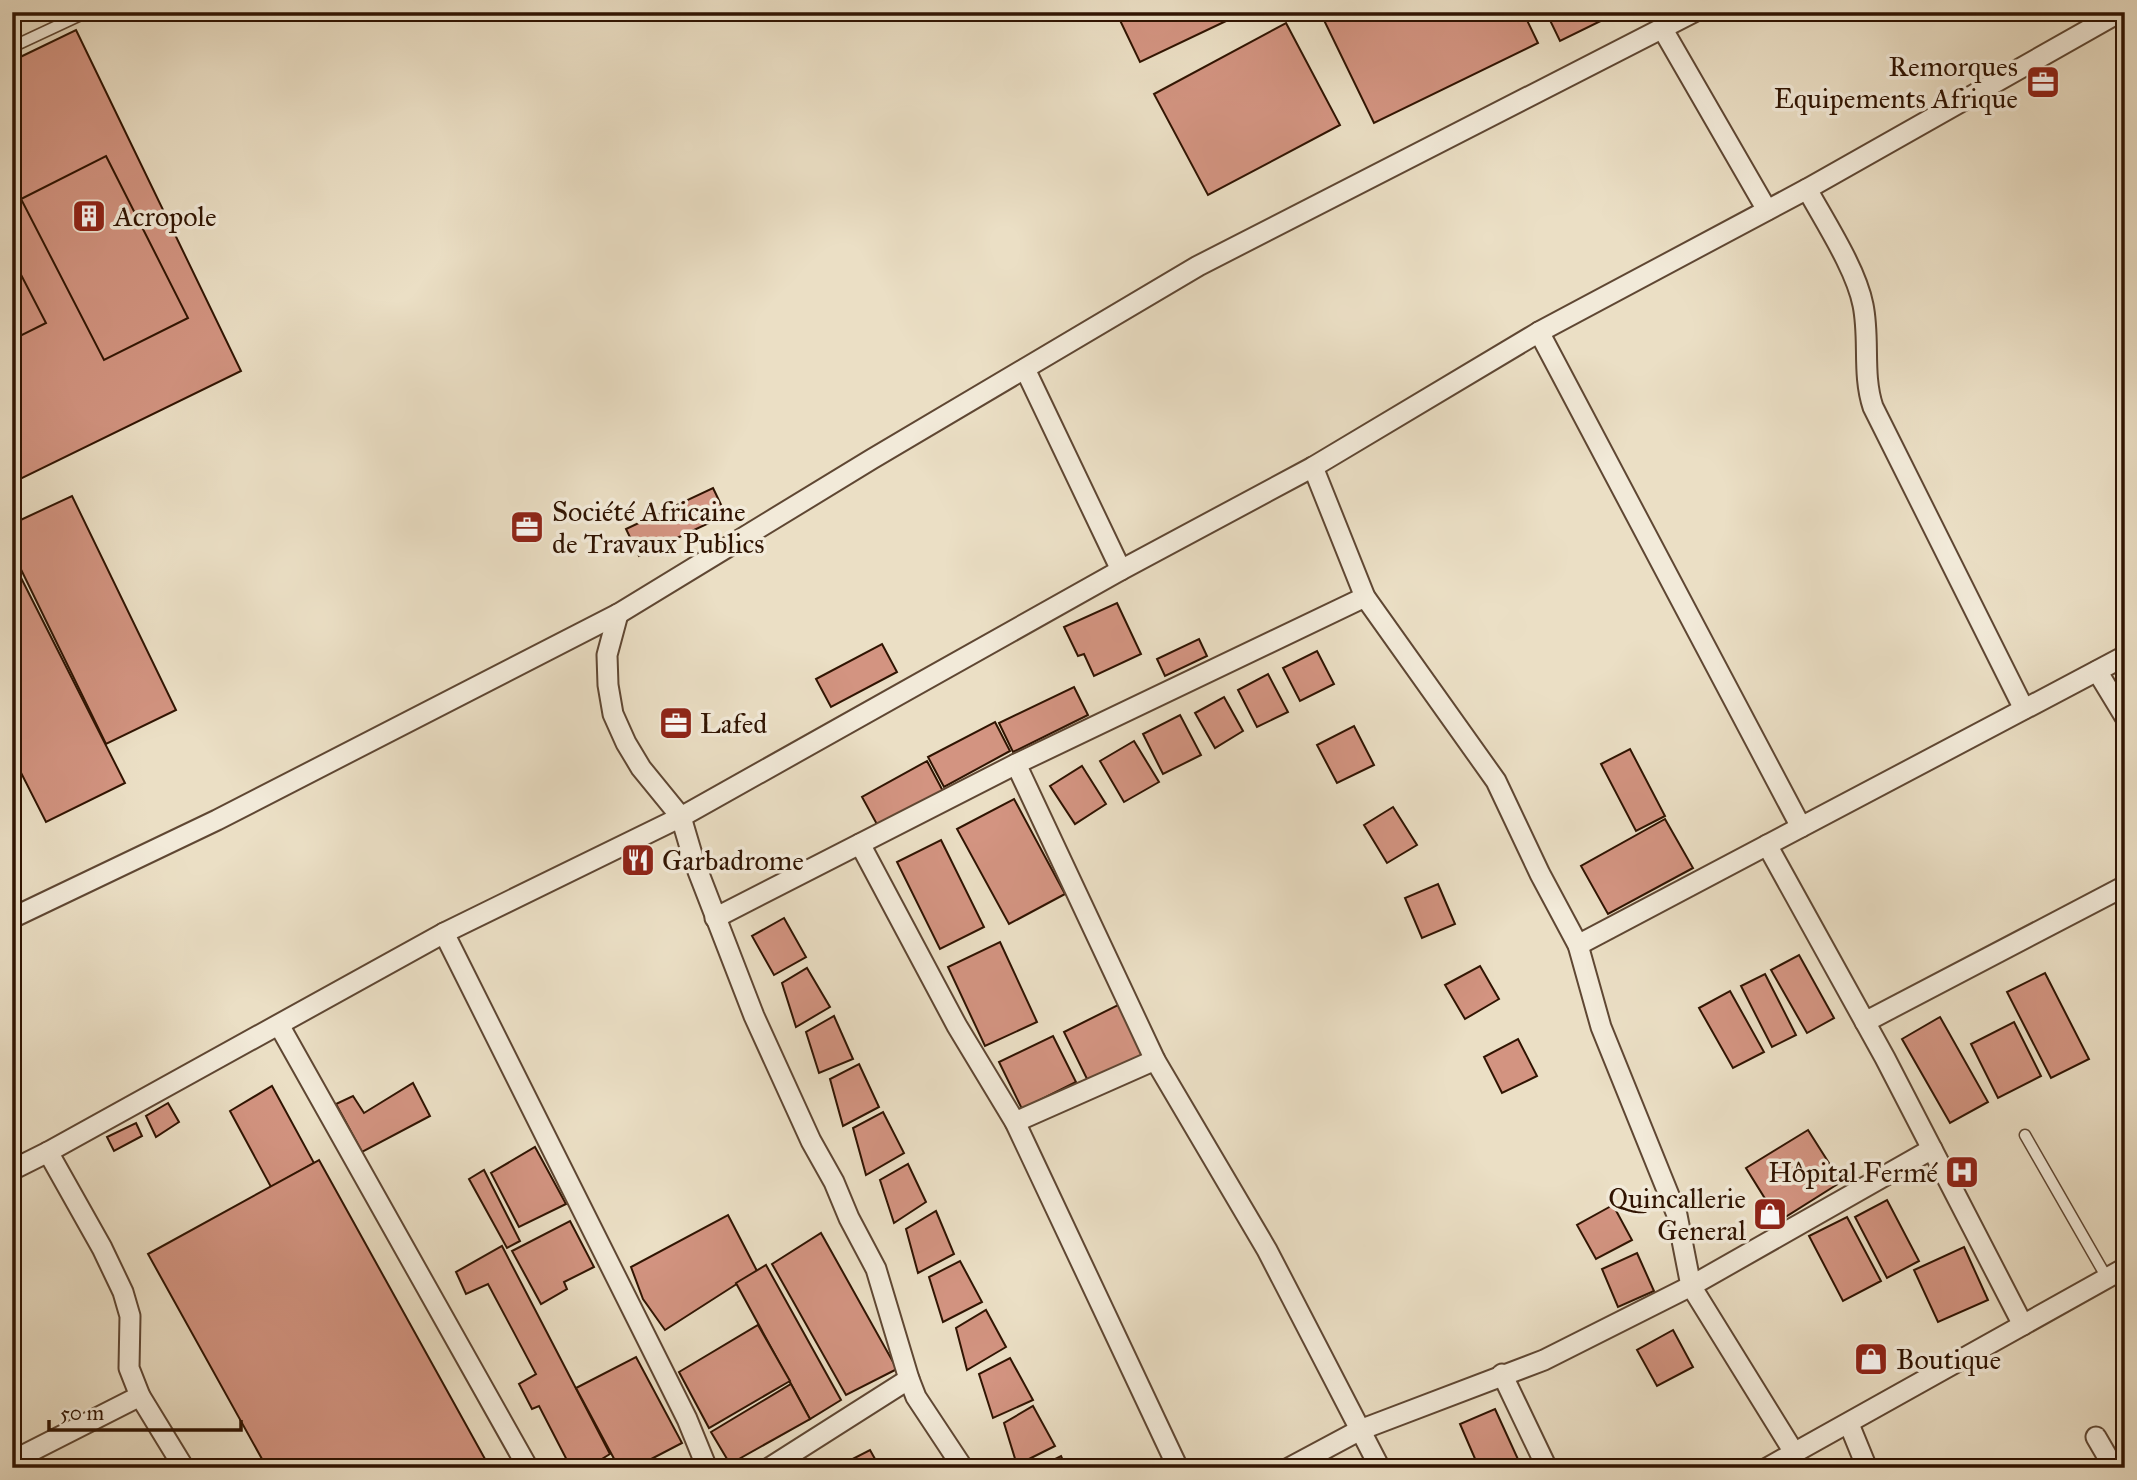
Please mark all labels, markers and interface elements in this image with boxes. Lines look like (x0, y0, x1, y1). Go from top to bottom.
place label: Remorques Equipements Afrique (1774, 49, 2018, 116)
office icon: Remorques Equipements Afrique (2024, 63, 2062, 101)
building icon: Acropole (70, 197, 108, 235)
place label: Acropole (113, 199, 217, 234)
place label: Société Africaine de Travaux Publics (552, 494, 765, 561)
office icon: Société Africaine de Travaux Publics (508, 508, 546, 546)
office icon: Lafed (657, 704, 695, 742)
place label: Lafed (700, 706, 767, 741)
restaurant icon: Garbadrome (619, 841, 657, 879)
place label: Garbadrome (662, 843, 804, 878)
hospital icon: Hôpital Fermé (1943, 1153, 1981, 1191)
place label: Hôpital Fermé (1768, 1155, 1938, 1190)
place label: Quincallerie General (1608, 1181, 1746, 1248)
shop icon: Quincallerie General (1751, 1195, 1789, 1233)
shop icon: Boutique (1852, 1340, 1890, 1378)
place label: Boutique (1896, 1342, 2001, 1377)
scale bar (49, 1389, 242, 1433)
text: 50 m (60, 1400, 105, 1426)

